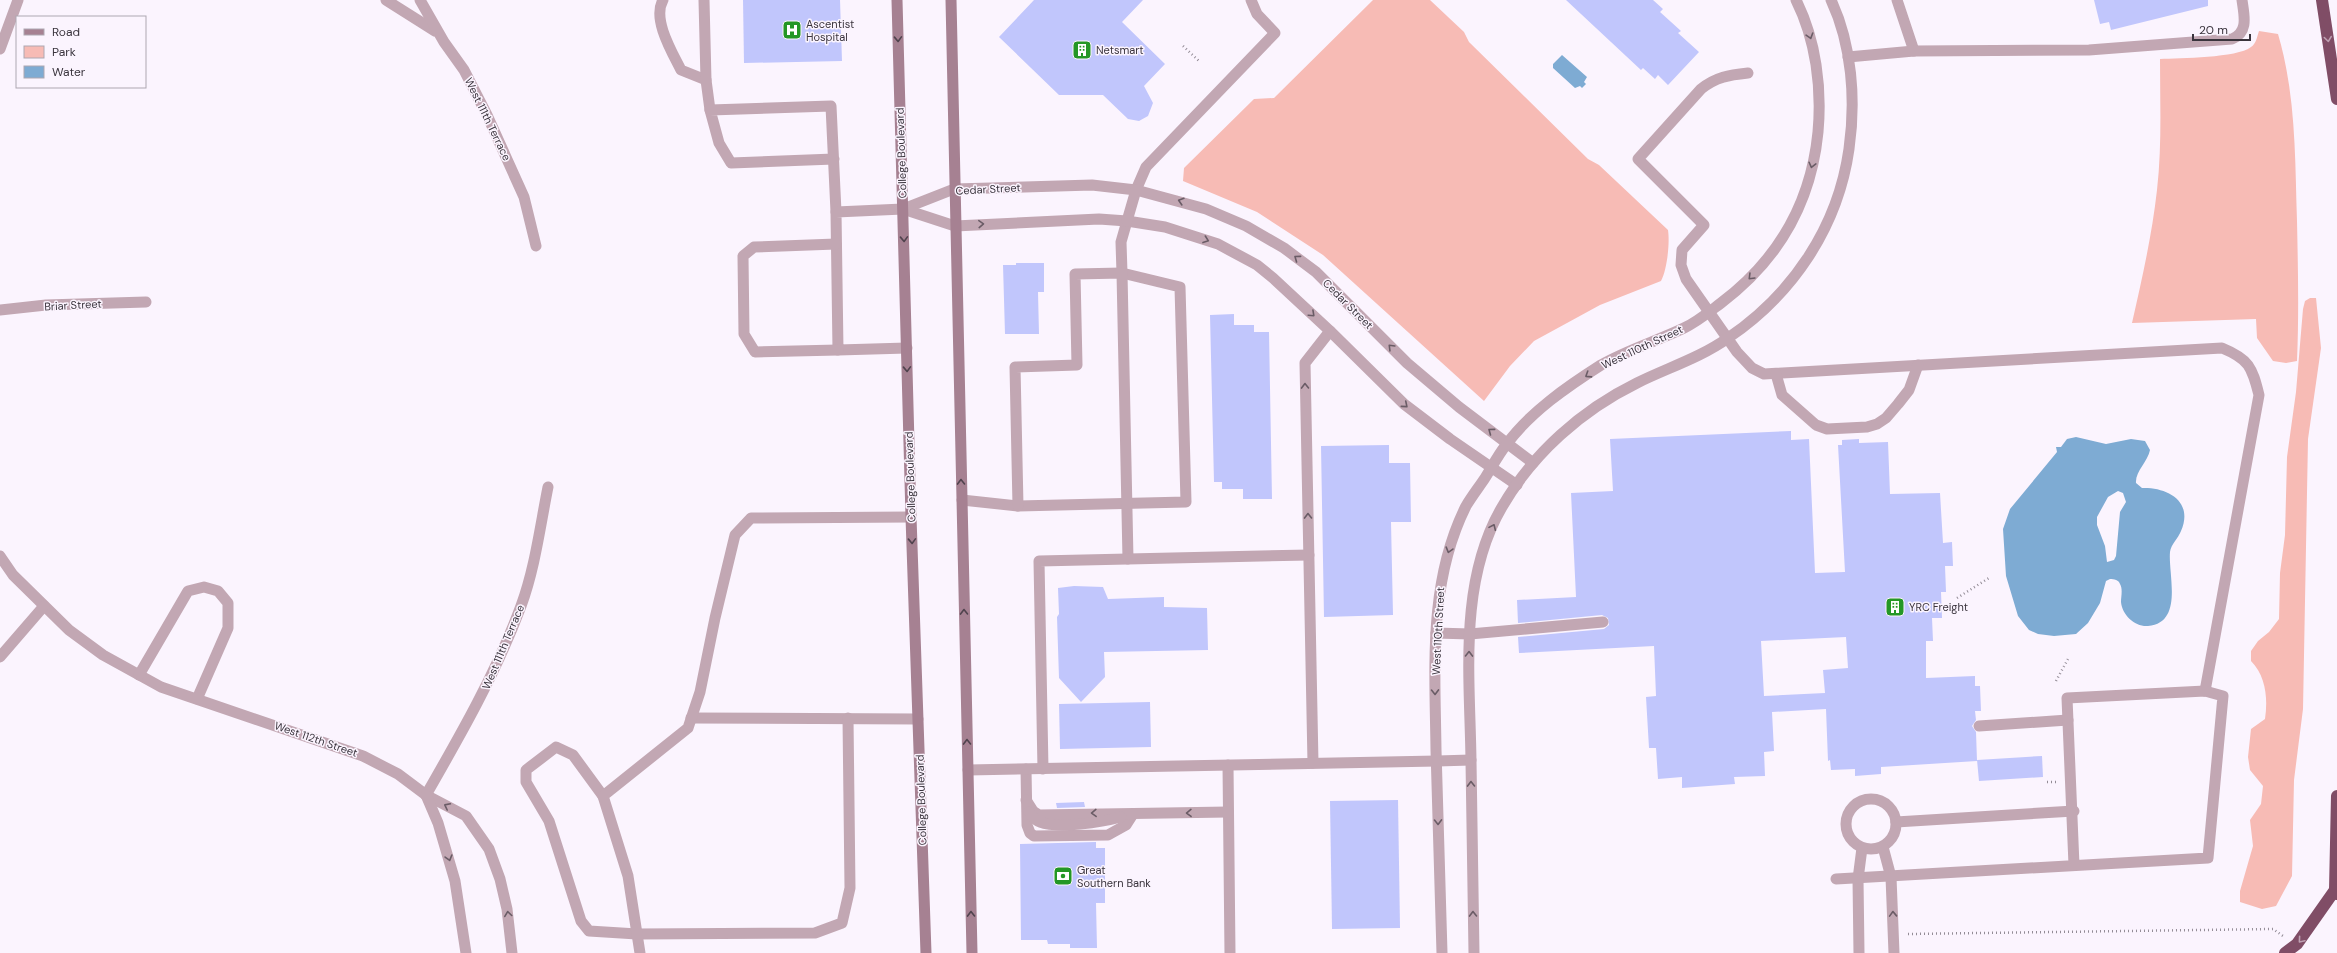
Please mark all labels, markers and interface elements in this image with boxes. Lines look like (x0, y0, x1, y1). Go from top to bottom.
legend (16, 16, 146, 88)
scale bar (2193, 16, 2250, 42)
place label: Ascentist Hospital (806, 17, 854, 44)
hospital icon: Ascentist Hospital (781, 19, 803, 41)
text: 20 m (2199, 22, 2228, 38)
text: Road (52, 24, 80, 40)
one-way arrow (1805, 33, 1814, 40)
one-way arrow (894, 36, 902, 42)
one-way arrow (2323, 36, 2332, 42)
building icon: Netsmart (1071, 39, 1093, 61)
place label: Netsmart (1096, 43, 1144, 57)
text: Park (52, 44, 76, 60)
text: Water (52, 64, 86, 80)
street label: West 111th Terrace (462, 75, 514, 163)
street label: College Boulevard (892, 107, 910, 199)
one-way arrow (1809, 162, 1817, 168)
street label: Cedar Street (955, 180, 1021, 198)
one-way arrow (1177, 197, 1184, 206)
one-way arrow (978, 219, 984, 228)
one-way arrow (900, 236, 908, 242)
one-way arrow (1203, 236, 1210, 244)
one-way arrow (1294, 256, 1301, 263)
one-way arrow (1748, 272, 1756, 280)
street label: Cedar Street (1320, 276, 1376, 332)
street label: Briar Street (44, 297, 102, 313)
one-way arrow (1307, 309, 1315, 316)
street label: West 110th Street (1599, 322, 1685, 372)
one-way arrow (1388, 344, 1396, 352)
one-way arrow (903, 366, 911, 372)
one-way arrow (1585, 370, 1592, 377)
one-way arrow (1301, 383, 1309, 389)
one-way arrow (1401, 400, 1408, 407)
one-way arrow (1488, 428, 1495, 435)
street label: College Boulevard (901, 431, 919, 523)
one-way arrow (957, 479, 965, 485)
one-way arrow (1304, 513, 1312, 519)
one-way arrow (1488, 524, 1496, 532)
one-way arrow (908, 538, 916, 544)
one-way arrow (1445, 546, 1454, 553)
street label: West 110th Street (1429, 587, 1447, 675)
building icon: YRC Freight (1884, 596, 1906, 618)
place label: YRC Freight (1909, 600, 1968, 614)
street label: West 111th Terrace (479, 602, 527, 692)
one-way arrow (960, 609, 968, 615)
one-way arrow (1465, 651, 1473, 657)
one-way arrow (1431, 689, 1440, 695)
street label: West 112th Street (273, 718, 359, 760)
one-way arrow (963, 739, 971, 745)
street label: College Boulevard (912, 754, 930, 846)
one-way arrow (1467, 781, 1475, 787)
one-way arrow (444, 803, 451, 811)
one-way arrow (1091, 808, 1097, 817)
one-way arrow (1186, 809, 1192, 817)
one-way arrow (1434, 819, 1442, 825)
one-way arrow (444, 855, 452, 861)
place label: Great Southern Bank (1077, 863, 1151, 890)
bank icon: Great Southern Bank (1052, 865, 1074, 887)
one-way arrow (504, 911, 513, 917)
one-way arrow (967, 911, 976, 917)
one-way arrow (1469, 911, 1477, 917)
one-way arrow (1888, 911, 1897, 917)
one-way arrow (2298, 935, 2305, 942)

